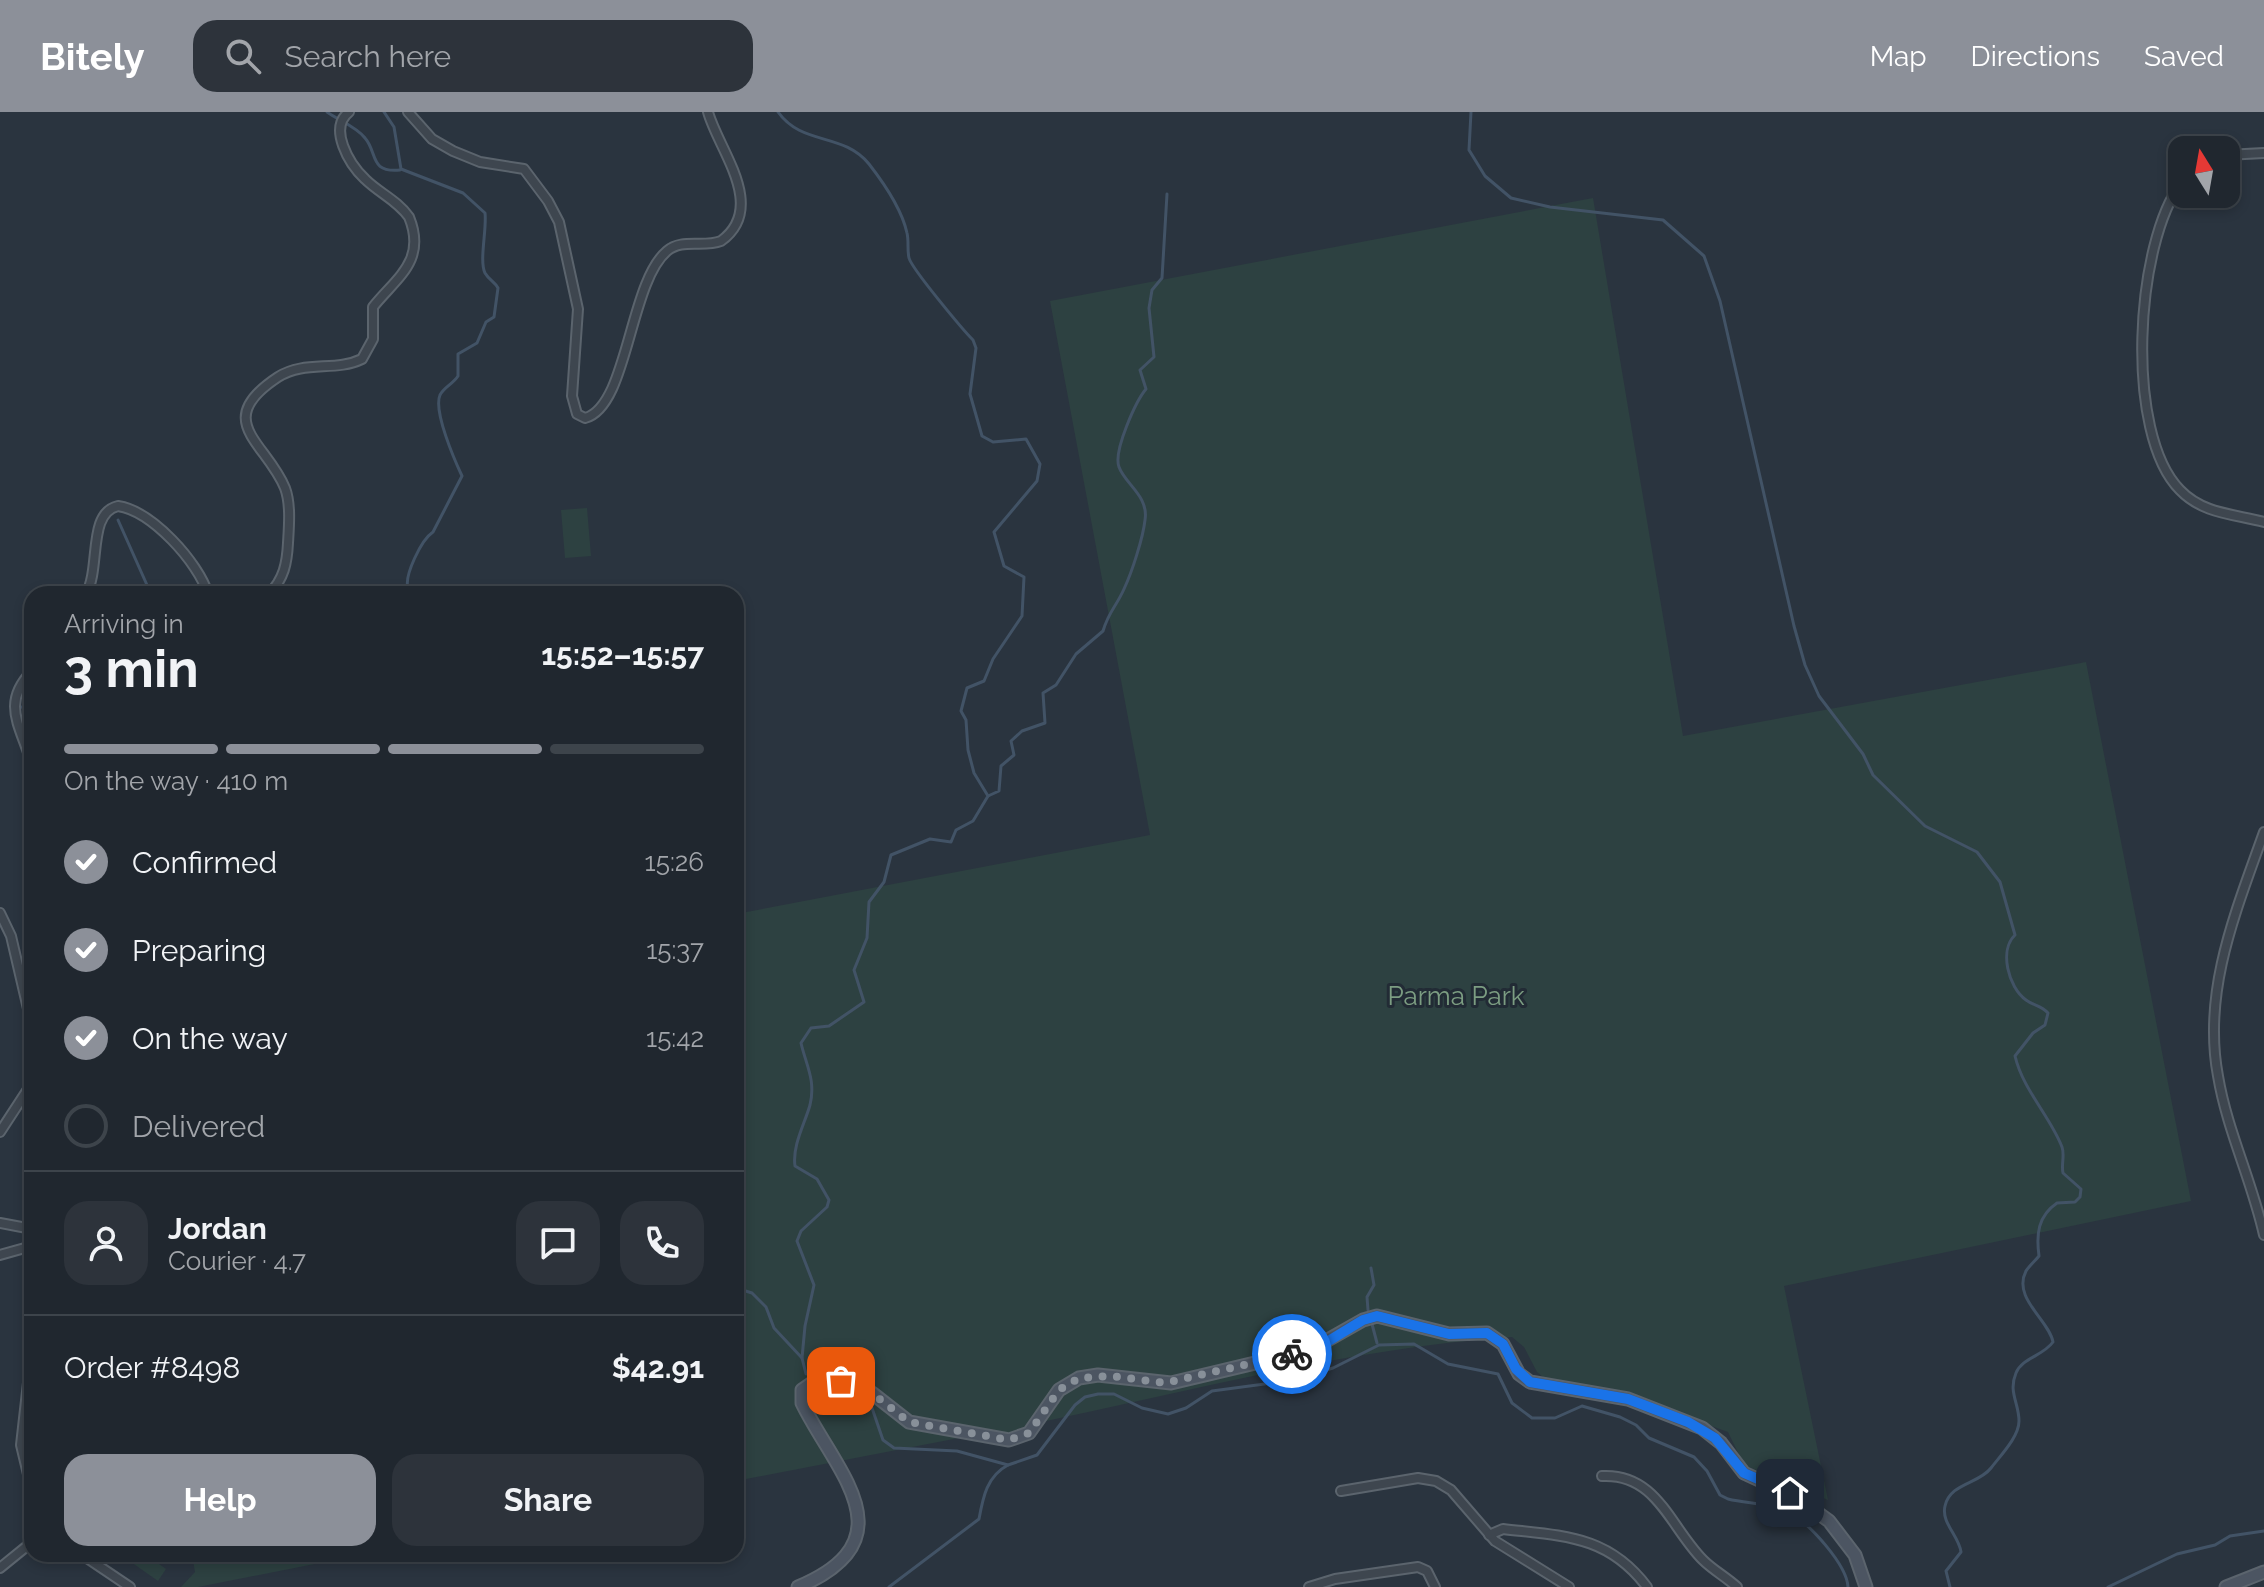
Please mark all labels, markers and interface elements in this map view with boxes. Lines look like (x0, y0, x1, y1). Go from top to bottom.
search box (193, 20, 753, 92)
text: Bitely (40, 34, 145, 79)
icon: search (221, 34, 265, 78)
text: Search here (285, 39, 451, 74)
text: Map (1870, 40, 1927, 73)
text: Directions (1971, 40, 2100, 73)
text: Saved (2144, 40, 2224, 73)
north arrow (2168, 136, 2240, 208)
map controls (2168, 136, 2240, 208)
text: Arriving in (64, 609, 184, 639)
text: 15:52–15:57 (541, 637, 704, 672)
text: 3 min (64, 638, 199, 699)
text: On the way · 410 m (64, 766, 288, 796)
icon: check (64, 840, 108, 884)
text: Confirmed (132, 845, 277, 880)
text: 15:26 (645, 847, 704, 877)
icon: check (64, 928, 108, 972)
text: Preparing (132, 933, 266, 968)
text: 15:37 (646, 935, 704, 965)
park label: Parma Park (1387, 981, 1525, 1011)
icon: check (64, 1016, 108, 1060)
text: On the way (132, 1021, 288, 1056)
text: 15:42 (646, 1023, 704, 1053)
text: Delivered (132, 1109, 265, 1144)
button: person (64, 1201, 148, 1285)
button: chat (516, 1201, 600, 1285)
button: phone (620, 1201, 704, 1285)
text: Jordan (168, 1211, 267, 1246)
text: Courier · 4.7 (168, 1246, 306, 1276)
courier (1252, 1314, 1332, 1394)
icon: bike (1270, 1332, 1314, 1376)
pin (807, 1347, 875, 1415)
text: Order #8498 (64, 1350, 240, 1385)
text: $42.91 (612, 1350, 704, 1385)
icon: bag (819, 1359, 863, 1403)
button: Help (64, 1454, 376, 1546)
button: Share (392, 1454, 704, 1546)
pin (1756, 1459, 1824, 1527)
icon: home (1768, 1471, 1812, 1515)

